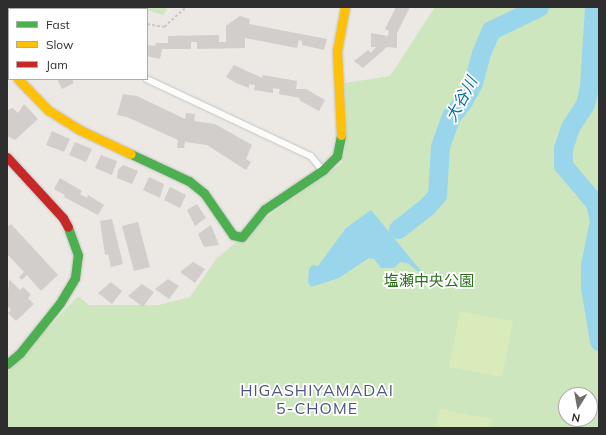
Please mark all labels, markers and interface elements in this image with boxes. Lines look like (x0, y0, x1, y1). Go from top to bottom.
legend (8, 8, 148, 80)
text: Fast (46, 17, 70, 32)
text: Slow (46, 37, 74, 52)
text: Jam (46, 57, 68, 72)
water label: 大谷川 (441, 73, 481, 125)
park label: 塩瀬中央公園 (384, 272, 474, 290)
district label: HIGASHIYAMADAI 5-CHOME (240, 380, 394, 418)
north arrow (558, 387, 598, 427)
text: N (570, 410, 581, 425)

